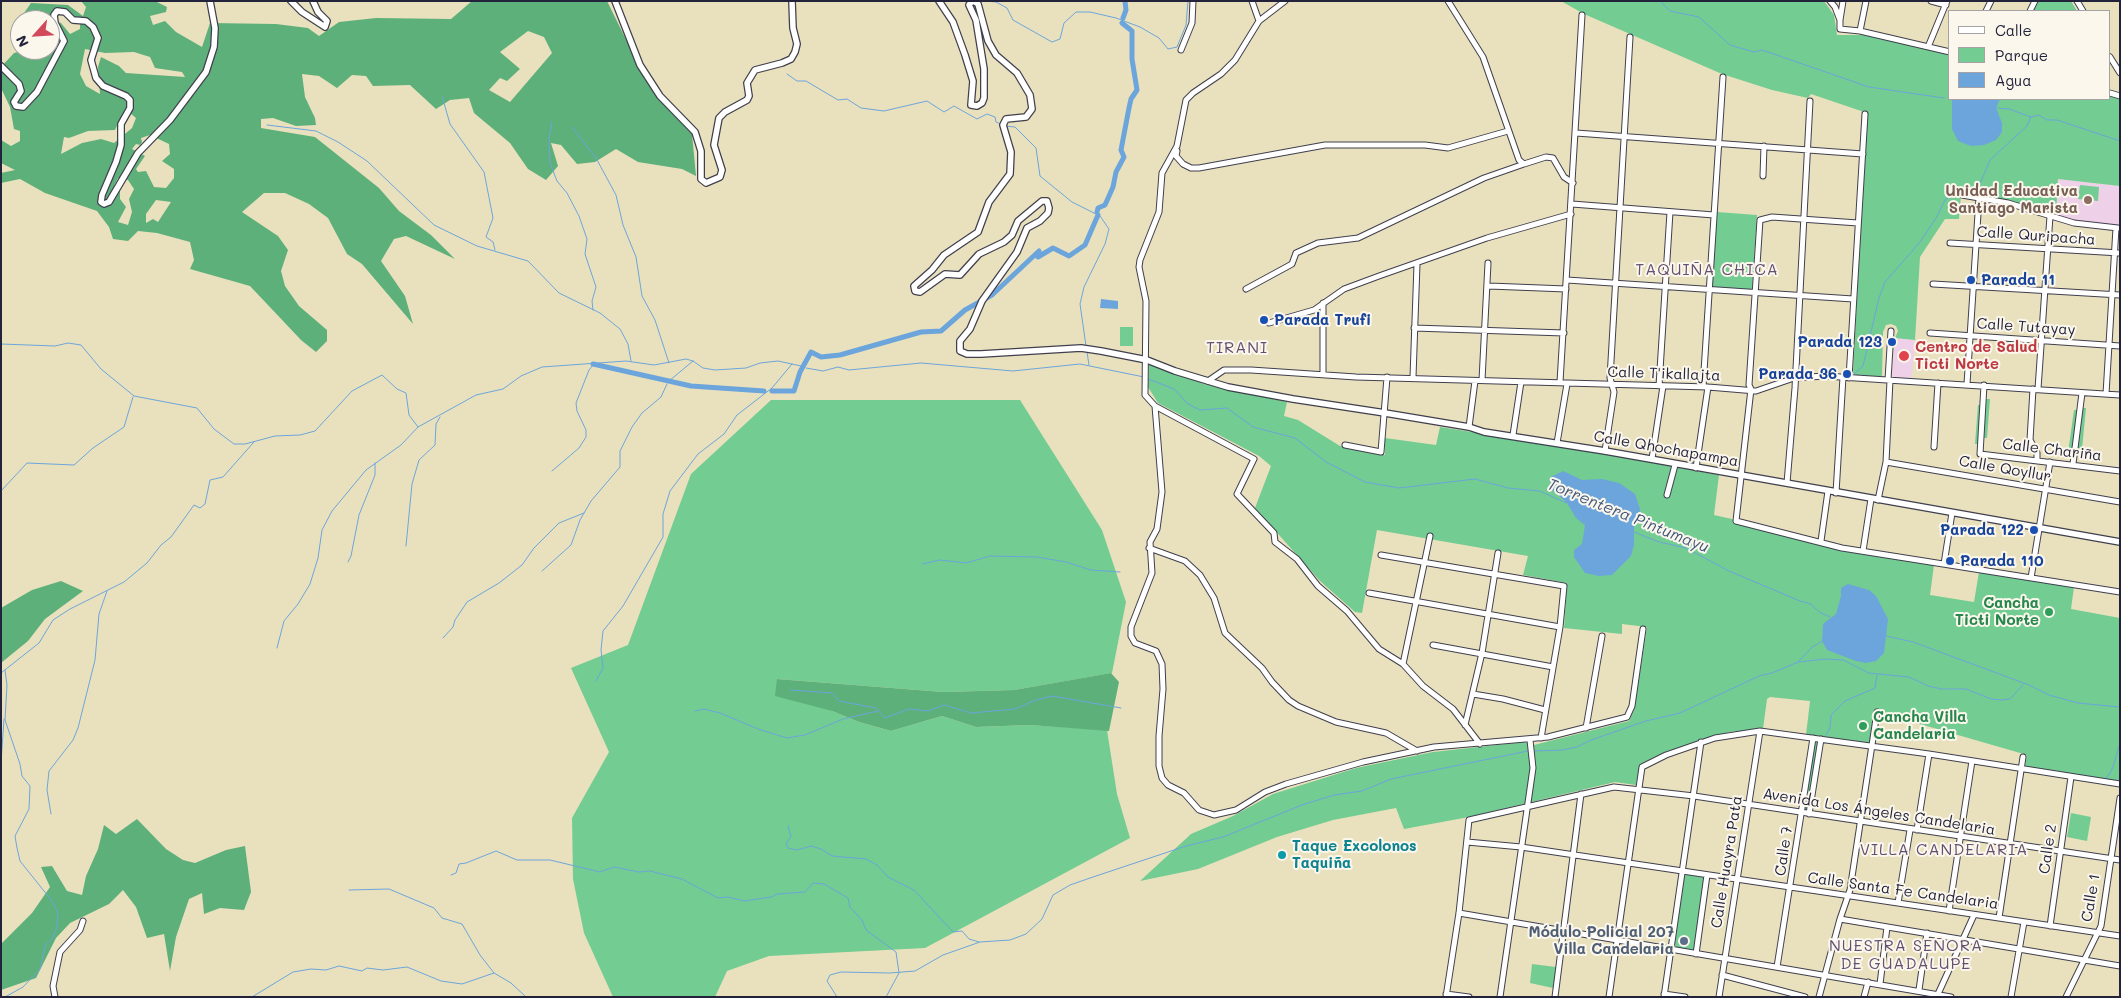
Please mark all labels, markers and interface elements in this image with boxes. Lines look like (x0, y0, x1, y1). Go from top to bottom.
north arrow (10, 10, 60, 60)
legend (1948, 10, 2111, 100)
text: Calle (1995, 20, 2032, 40)
text: N (11, 32, 33, 50)
text: Parque (1995, 45, 2048, 65)
text: Agua (1995, 70, 2032, 90)
place label: Unidad Educativa Santiago Marista (1945, 182, 2078, 217)
marker: Unidad Educativa Santiago Marista (2082, 194, 2094, 206)
street label: Calle Quripacha (1976, 223, 2096, 249)
district label: TAQUIÑA CHICA (1634, 260, 1780, 280)
place label: Parada 11 (1981, 271, 2055, 289)
marker: Parada 11 (1965, 274, 1977, 286)
place label: Parada Trufi (1274, 311, 1371, 329)
marker: Parada Trufi (1258, 314, 1270, 326)
street label: Calle Tutayay (1976, 315, 2076, 339)
place label: Parada 123 (1797, 333, 1882, 351)
marker: Parada 123 (1886, 336, 1898, 348)
district label: TIRANI (1205, 338, 1269, 358)
place label: Centro de Salud Ticti Norte (1915, 338, 2037, 373)
marker: Centro de Salud Ticti Norte (1897, 349, 1911, 363)
street label: Calle T'ikallajta (1607, 363, 1721, 385)
place label: Parada 36 (1758, 365, 1837, 383)
marker: Parada 36 (1841, 368, 1853, 380)
street label: Calle Qhochapampa (1592, 427, 1740, 471)
street label: Calle Chariña (2001, 435, 2103, 465)
street label: Calle Qoyllur (1957, 452, 2053, 486)
water label: Torrentera Pintumayu (1544, 475, 1712, 557)
place label: Parada 122 (1940, 521, 2024, 539)
marker: Parada 122 (2028, 524, 2040, 536)
place label: Parada 110 (1960, 552, 2044, 570)
marker: Parada 110 (1944, 555, 1956, 567)
place label: Cancha Ticti Norte (1955, 594, 2039, 629)
marker: Cancha Ticti Norte (2043, 606, 2055, 618)
place label: Cancha Villa Candelaria (1873, 708, 1967, 743)
marker: Cancha Villa Candelaria (1857, 720, 1869, 732)
street label: Avenida Los Ángeles Candelaria (1761, 785, 1997, 839)
street label: Calle Huayra Pata (1708, 794, 1746, 930)
street label: Calle 2 (2036, 823, 2060, 875)
street label: Calle 7 (1772, 825, 1796, 877)
place label: Taque Excolonos Taquiña (1292, 837, 1417, 872)
district label: VILLA CANDELARIA (1858, 840, 2030, 860)
marker: Taque Excolonos Taquiña (1276, 849, 1288, 861)
street label: Calle Santa Fe Candelaria (1806, 869, 2000, 913)
street label: Calle 1 (2078, 873, 2104, 923)
place label: Módulo Policial 207 Villa Candelaria (1529, 923, 1674, 958)
marker: Módulo Policial 207 Villa Candelaria (1678, 935, 1690, 947)
district label: NUESTRA SEÑORA DE GUADALUPE (1827, 936, 1985, 974)

